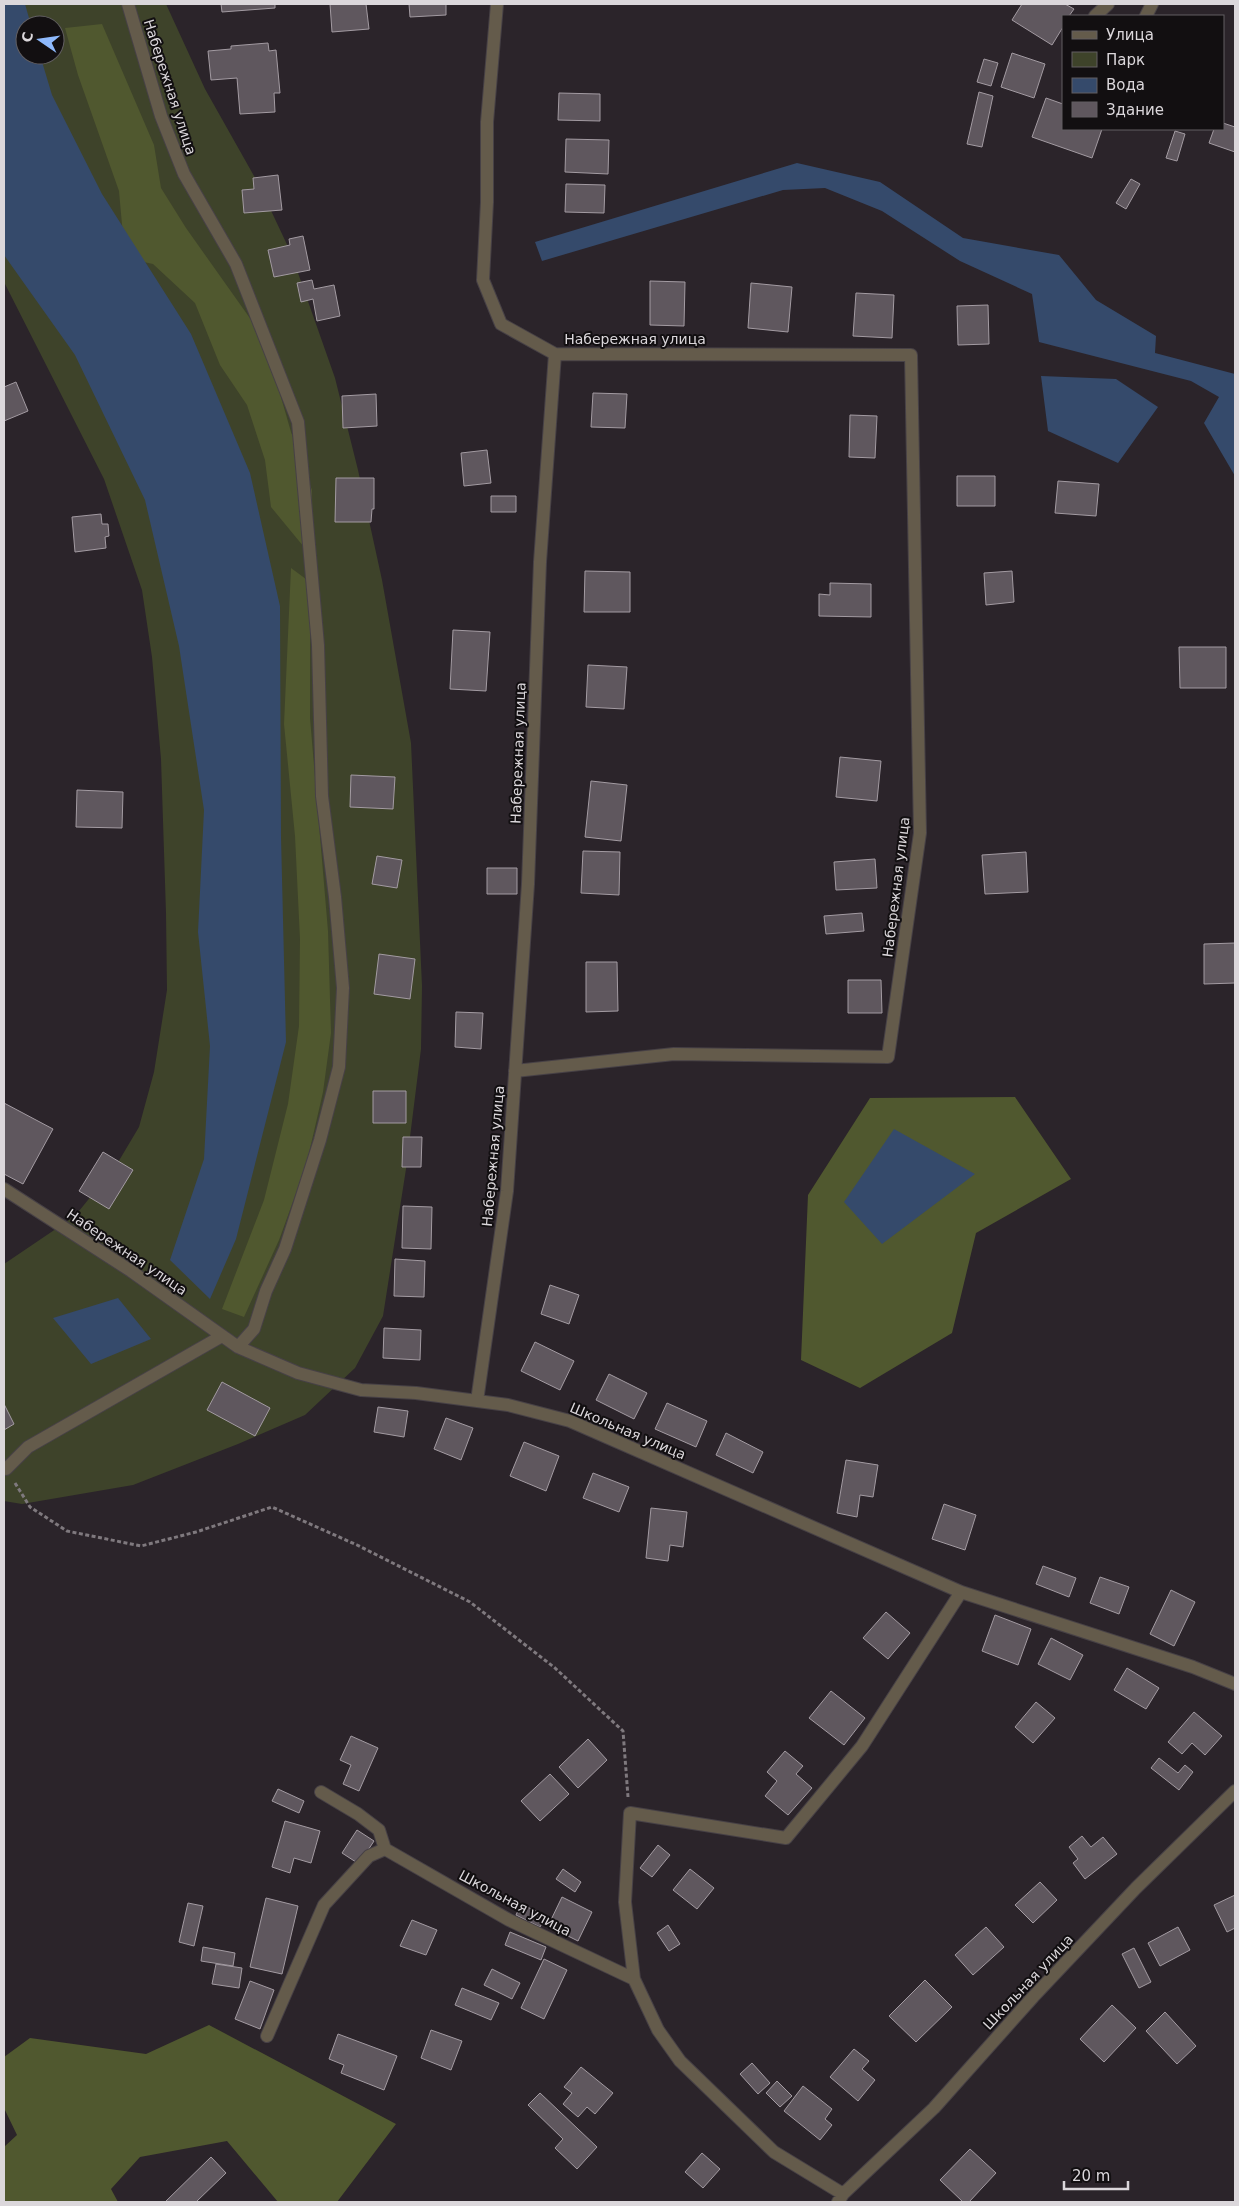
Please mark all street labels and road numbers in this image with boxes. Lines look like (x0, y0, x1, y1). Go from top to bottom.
street label: Набережная улица (141, 17, 199, 157)
street label: Набережная улица (564, 331, 706, 347)
street label: Набережная улица (508, 682, 528, 824)
street label: Набережная улица (879, 816, 913, 958)
street label: Набережная улица (479, 1085, 507, 1227)
street label: Набережная улица (64, 1206, 190, 1298)
street label: Школьная улица (568, 1399, 688, 1463)
street label: Школьная улица (456, 1867, 574, 1939)
street label: Школьная улица (980, 1931, 1076, 2033)

